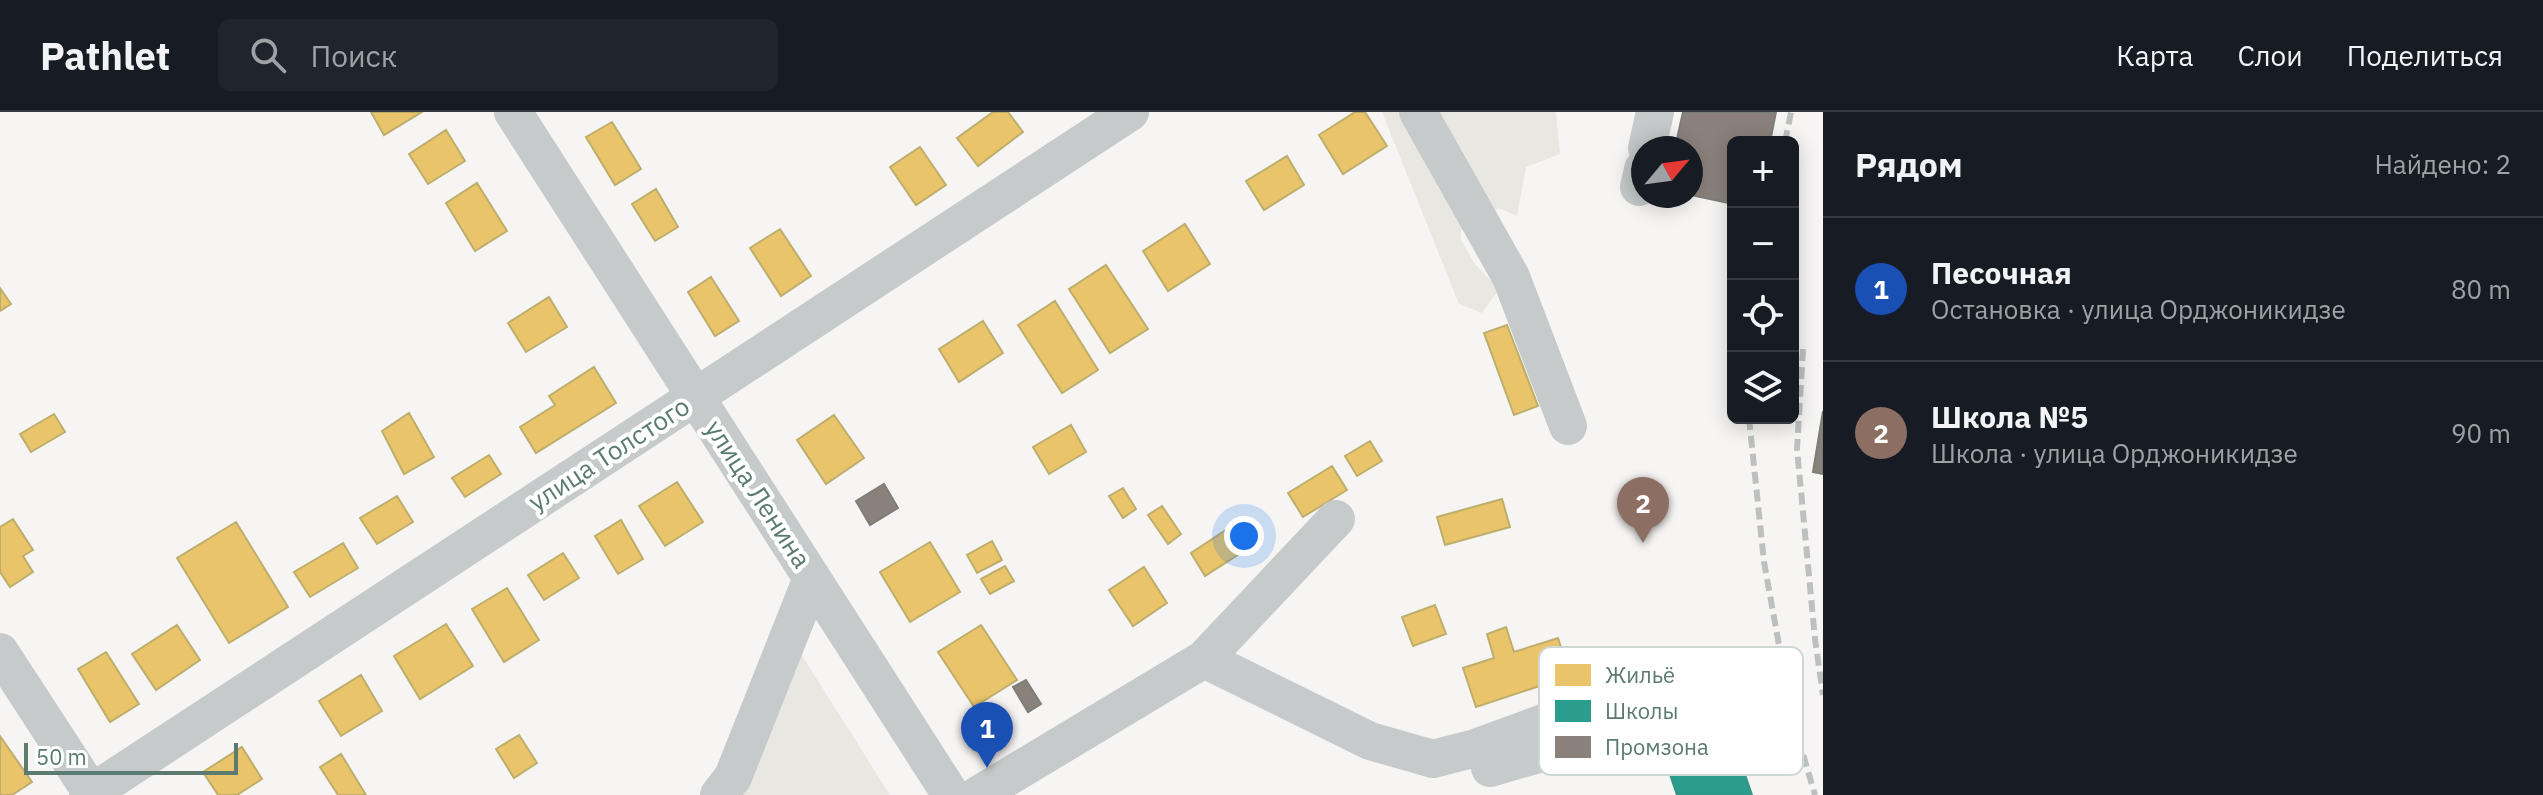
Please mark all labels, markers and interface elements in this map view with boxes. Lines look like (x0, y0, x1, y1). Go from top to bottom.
search box (218, 19, 778, 91)
text: Pathlet (40, 31, 170, 80)
icon: search (246, 33, 290, 77)
text: Поиск (310, 36, 397, 75)
text: Карта (2116, 37, 2193, 74)
text: Слои (2237, 37, 2303, 74)
text: Поделиться (2347, 37, 2503, 74)
north arrow (1631, 136, 1703, 208)
map controls (1727, 136, 1799, 424)
button: + (1727, 136, 1799, 208)
text: Рядом (1855, 142, 1963, 186)
text: Найдено: 2 (2374, 147, 2511, 181)
button: − (1727, 208, 1799, 280)
text: Песочная (1931, 253, 2072, 292)
text: 1 (1873, 272, 1889, 306)
text: 80 m (2451, 272, 2511, 306)
button: locate (1727, 280, 1799, 352)
text: Остановка · улица Орджоникидзе (1931, 292, 2346, 326)
button: layers (1727, 352, 1799, 424)
street label: улица Толстого (521, 388, 696, 518)
text: Школа №5 (1931, 397, 2088, 436)
street label: улица Ленина (698, 413, 819, 574)
text: 2 (1873, 416, 1889, 450)
text: 90 m (2451, 416, 2511, 450)
text: Школа · улица Орджоникидзе (1931, 436, 2298, 470)
pin: 2 (1617, 477, 1669, 543)
your location (1224, 516, 1264, 556)
legend (1539, 647, 1803, 775)
text: Жильё (1605, 660, 1675, 689)
text: Школы (1605, 696, 1678, 725)
pin: 1 (961, 702, 1013, 768)
text: Промзона (1605, 732, 1709, 761)
scale bar (24, 739, 238, 775)
text: 50 m (36, 742, 87, 771)

